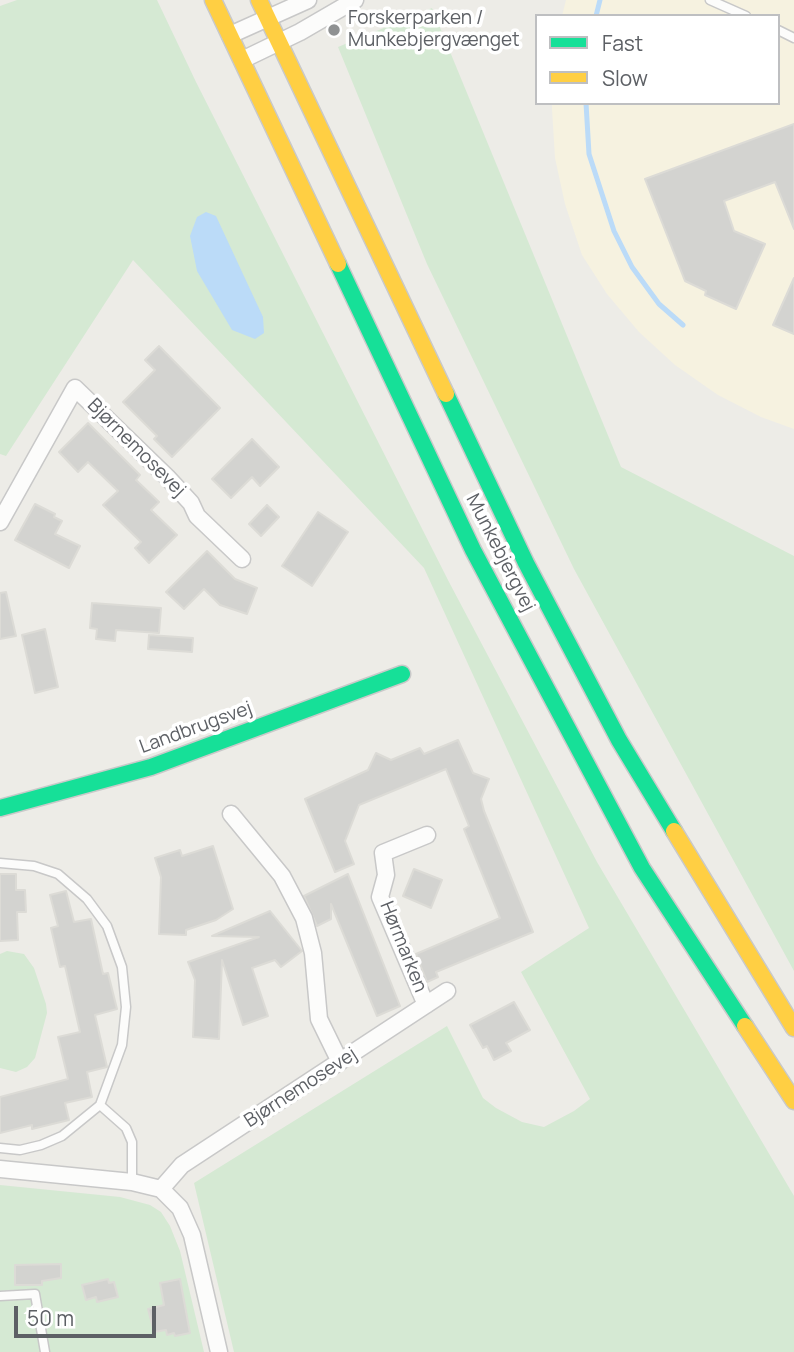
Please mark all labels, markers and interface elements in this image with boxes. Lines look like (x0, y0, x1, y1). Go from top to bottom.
place label: Forskerparken / Munkebjergvænget (348, 8, 520, 52)
legend (535, 14, 780, 105)
marker: Forskerparken / Munkebjergvænget (326, 22, 342, 38)
text: Fast (602, 29, 643, 57)
text: Slow (602, 64, 648, 92)
street label: Bjørnemosevej (82, 394, 190, 502)
street label: Munkebjergvej (461, 490, 539, 616)
street label: Landbrugsvej (137, 697, 255, 759)
street label: Hørmarken (374, 898, 432, 996)
street label: Bjørnemosevej (240, 1043, 362, 1133)
scale bar (18, 1292, 159, 1336)
text: 50 m (27, 1304, 74, 1332)

